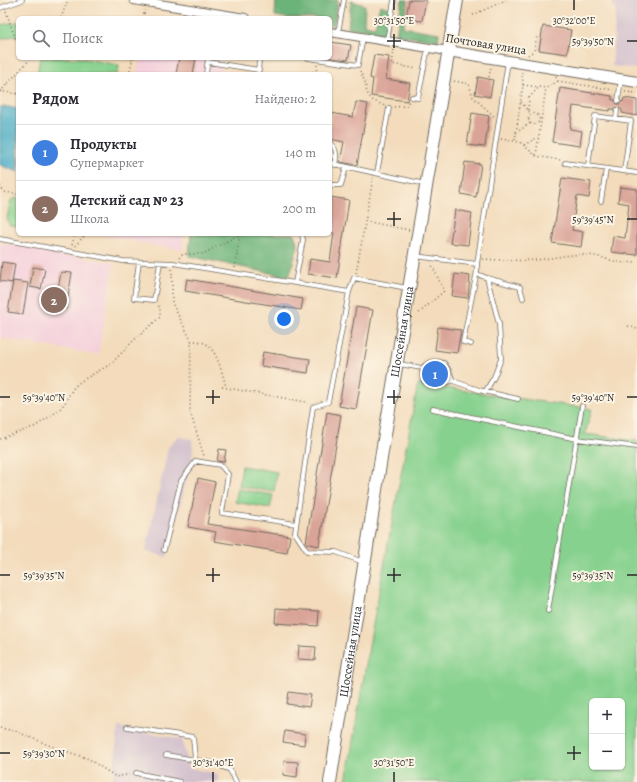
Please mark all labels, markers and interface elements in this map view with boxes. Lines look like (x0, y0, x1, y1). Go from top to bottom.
text: 30°31'50"E (374, 14, 414, 27)
text: 30°32'00"E (553, 14, 595, 27)
search box (16, 16, 332, 60)
icon: search (30, 27, 52, 49)
text: Поиск (62, 28, 103, 48)
street label: Почтовая улица (444, 30, 528, 58)
text: 59°39'50"N (572, 35, 614, 48)
text: Рядом (32, 87, 79, 110)
text: Найдено: 2 (255, 90, 316, 107)
text: Продукты (70, 134, 137, 154)
text: 1 (43, 144, 47, 161)
text: 140 m (285, 144, 316, 161)
text: Супермаркет (70, 154, 144, 171)
text: Детский сад № 23 (70, 190, 184, 210)
text: 2 (42, 200, 48, 217)
text: 200 m (283, 200, 316, 217)
text: Школа (70, 210, 109, 227)
text: 59°39'45"N (572, 213, 614, 226)
street label: Шоссейная улица (386, 284, 418, 379)
pin: 2 (41, 285, 67, 315)
your location (274, 309, 294, 329)
pin: 1 (422, 359, 448, 389)
text: 59°39'40"N (23, 391, 65, 404)
text: 59°39'40"N (572, 391, 614, 404)
text: 59°39'35"N (24, 569, 64, 582)
text: 59°39'35"N (573, 569, 613, 582)
street label: Шоссейная улица (335, 604, 366, 699)
map controls (589, 698, 625, 770)
button: + (589, 698, 625, 734)
button: − (589, 734, 625, 770)
text: 59°39'30"N (23, 747, 65, 760)
text: 30°31'40"E (193, 756, 233, 769)
text: 30°31'50"E (374, 756, 414, 769)

